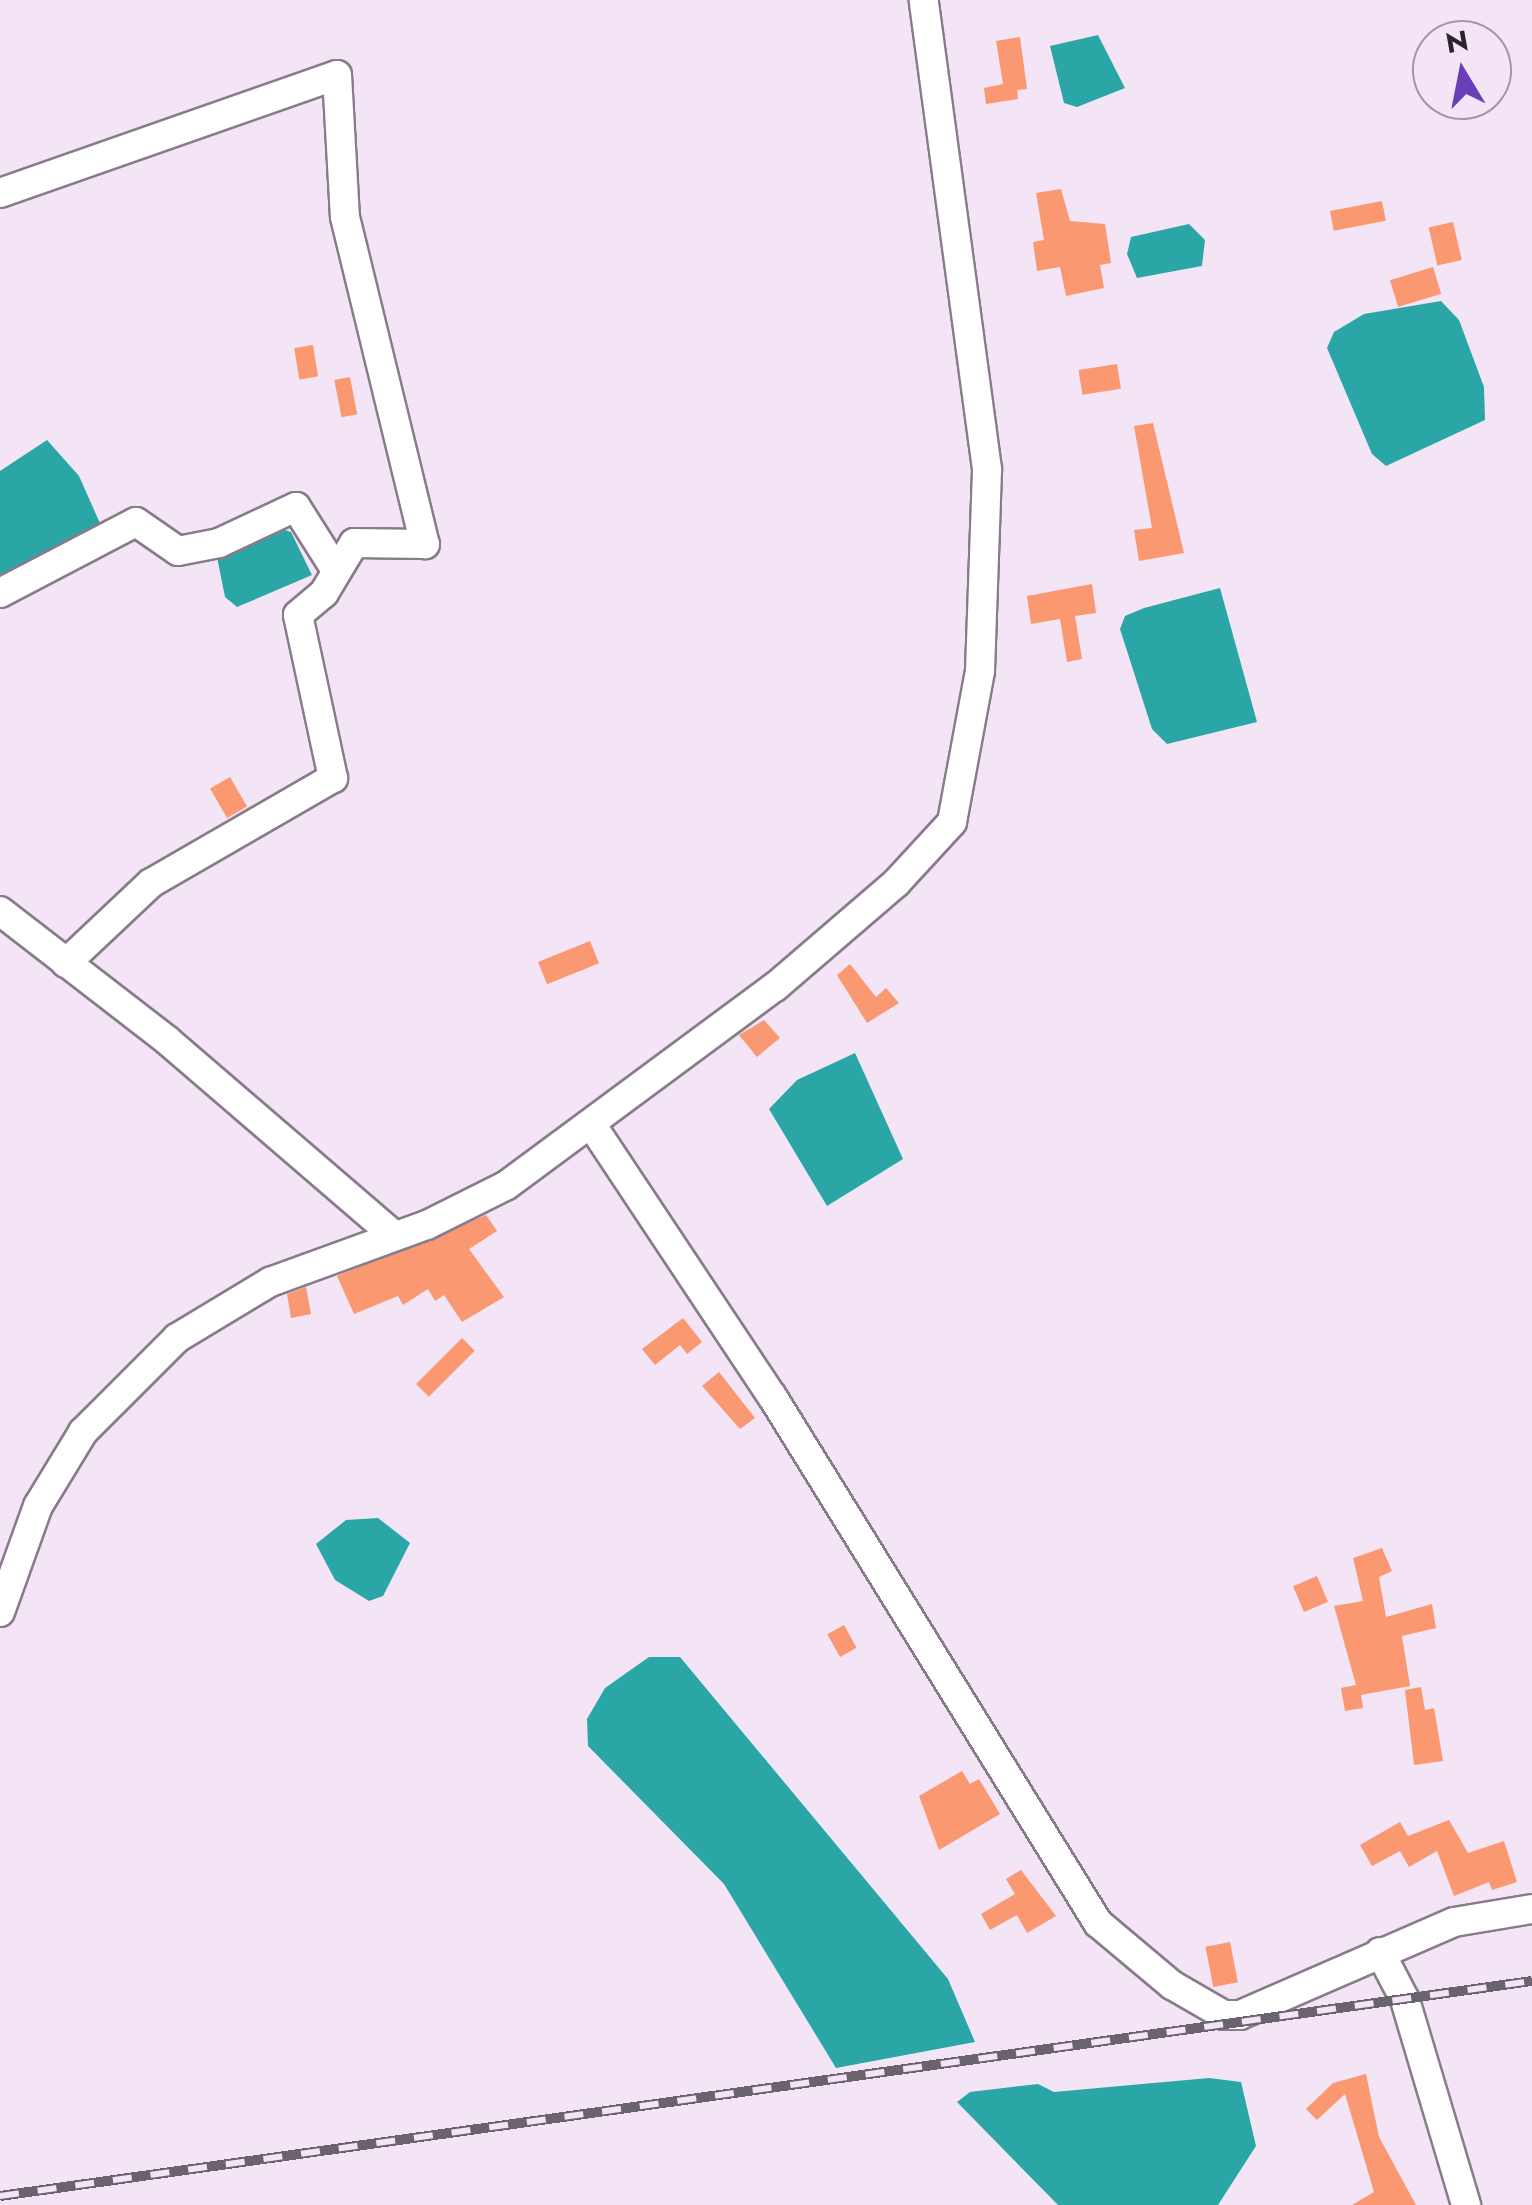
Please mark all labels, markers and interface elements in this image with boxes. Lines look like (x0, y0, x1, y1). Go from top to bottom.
north arrow (1412, 20, 1512, 120)
text: N (1443, 20, 1472, 64)

